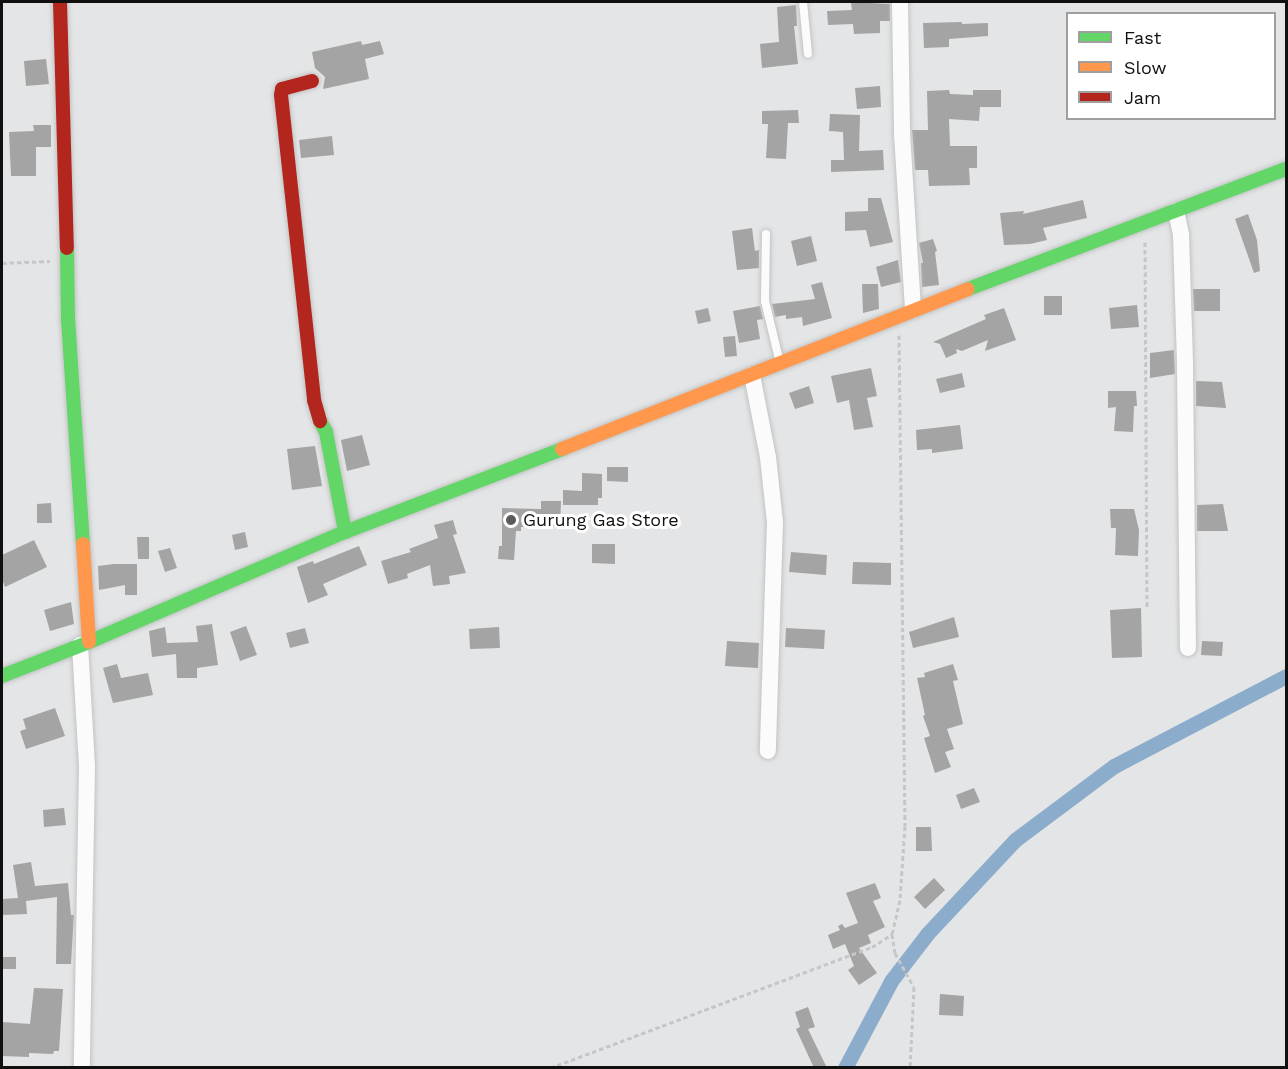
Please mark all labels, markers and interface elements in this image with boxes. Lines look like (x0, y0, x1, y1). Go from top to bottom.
legend (1066, 12, 1276, 120)
text: Fast (1124, 27, 1161, 48)
text: Slow (1124, 57, 1167, 78)
text: Jam (1124, 87, 1161, 108)
place label: Gurung Gas Store (523, 509, 679, 531)
marker: Gurung Gas Store (504, 513, 518, 527)

